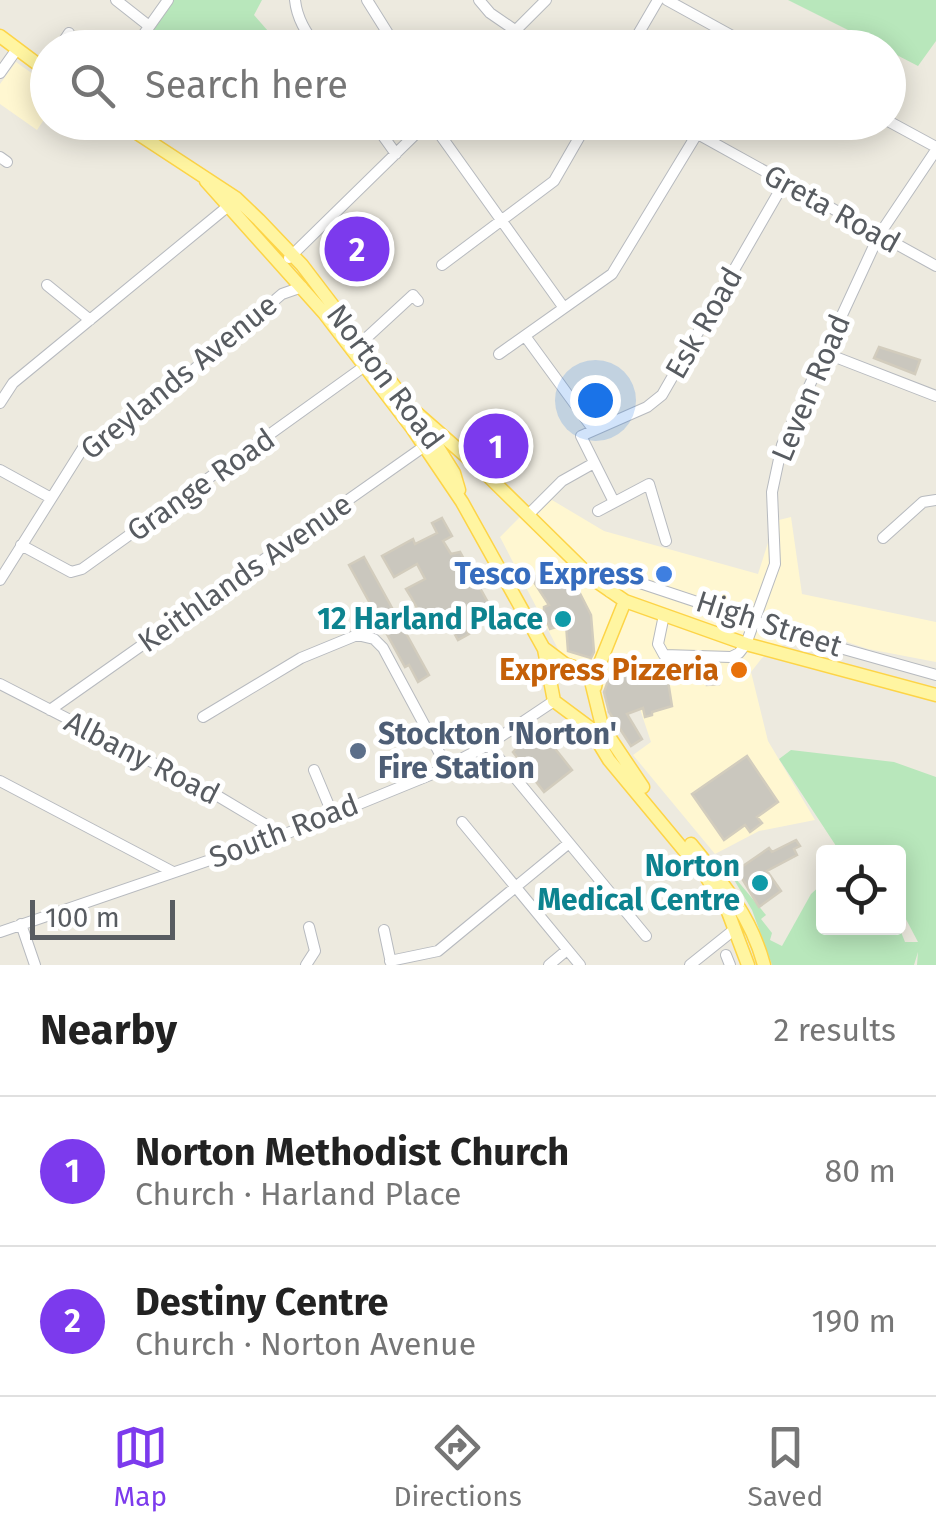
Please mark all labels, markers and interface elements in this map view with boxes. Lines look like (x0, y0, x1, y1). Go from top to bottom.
search box (30, 30, 906, 140)
icon: search (65, 58, 120, 113)
text: Search here (145, 62, 348, 108)
street label: Greta Road (758, 157, 906, 261)
pin: 2 (324, 212, 390, 286)
street label: Esk Road (658, 261, 750, 385)
street label: Greylands Avenue (73, 287, 285, 467)
street label: Norton Road (319, 297, 451, 457)
street label: Leven Road (764, 309, 858, 467)
your location (570, 375, 621, 426)
pin: 1 (464, 408, 528, 484)
street label: Grange Road (120, 421, 282, 549)
street label: Keithlands Avenue (131, 486, 359, 660)
place label: Tesco Express (454, 556, 644, 592)
marker: Tesco Express (653, 563, 675, 585)
street label: High Street (691, 583, 847, 665)
place label: 12 Harland Place (317, 601, 543, 637)
marker: 12 Harland Place (552, 608, 574, 630)
place label: Express Pizzeria (499, 652, 719, 688)
marker: Express Pizzeria (728, 659, 750, 681)
street label: Albany Road (58, 704, 226, 812)
place label: Stockton 'Norton' Fire Station (378, 716, 617, 786)
marker: Stockton 'Norton' Fire Station (347, 740, 369, 762)
street label: South Road (204, 786, 364, 876)
map controls (816, 845, 906, 935)
button: locate (816, 845, 906, 935)
place label: Norton Medical Centre (537, 848, 740, 918)
marker: Norton Medical Centre (749, 872, 771, 894)
scale bar (30, 895, 175, 940)
text: 100 m (45, 901, 120, 934)
text: Nearby (40, 1005, 177, 1055)
text: 2 results (773, 1011, 896, 1049)
text: Norton Methodist Church (135, 1129, 569, 1175)
text: 1 (65, 1152, 80, 1190)
text: 80 m (825, 1152, 896, 1190)
text: Church · Harland Place (135, 1175, 462, 1213)
text: Destiny Centre (135, 1279, 389, 1325)
text: 2 (64, 1302, 81, 1340)
text: 190 m (812, 1302, 896, 1340)
text: Church · Norton Avenue (135, 1325, 476, 1363)
tab: Map (113, 1420, 168, 1513)
tab: Directions (393, 1420, 522, 1513)
tab: Saved (747, 1420, 823, 1513)

